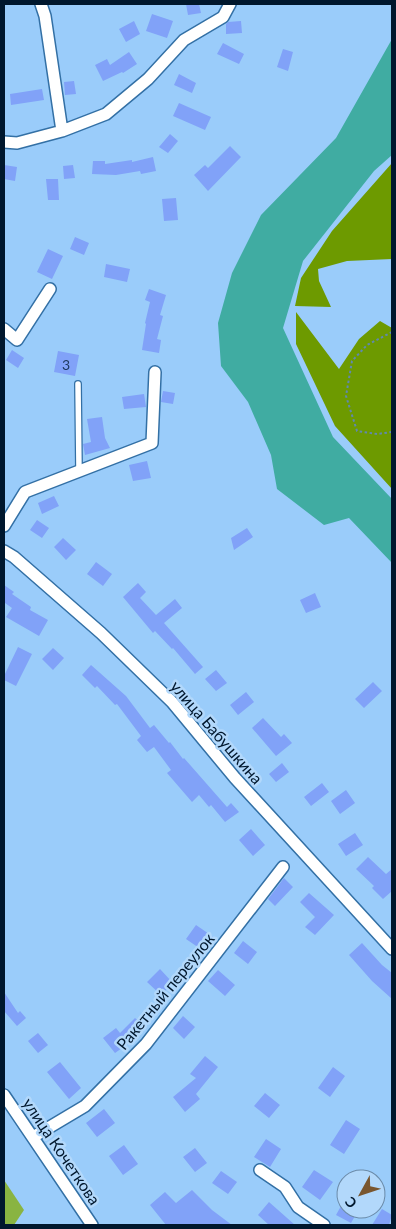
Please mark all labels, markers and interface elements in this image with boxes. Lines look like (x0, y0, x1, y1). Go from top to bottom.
house number: 3 (62, 356, 70, 373)
street label: улица Бабушкина (167, 677, 267, 787)
street label: Ракетный переулок (112, 928, 218, 1053)
street label: улица Кочеткова (19, 1094, 105, 1208)
north arrow (336, 1169, 386, 1219)
text: С (341, 1193, 360, 1212)

